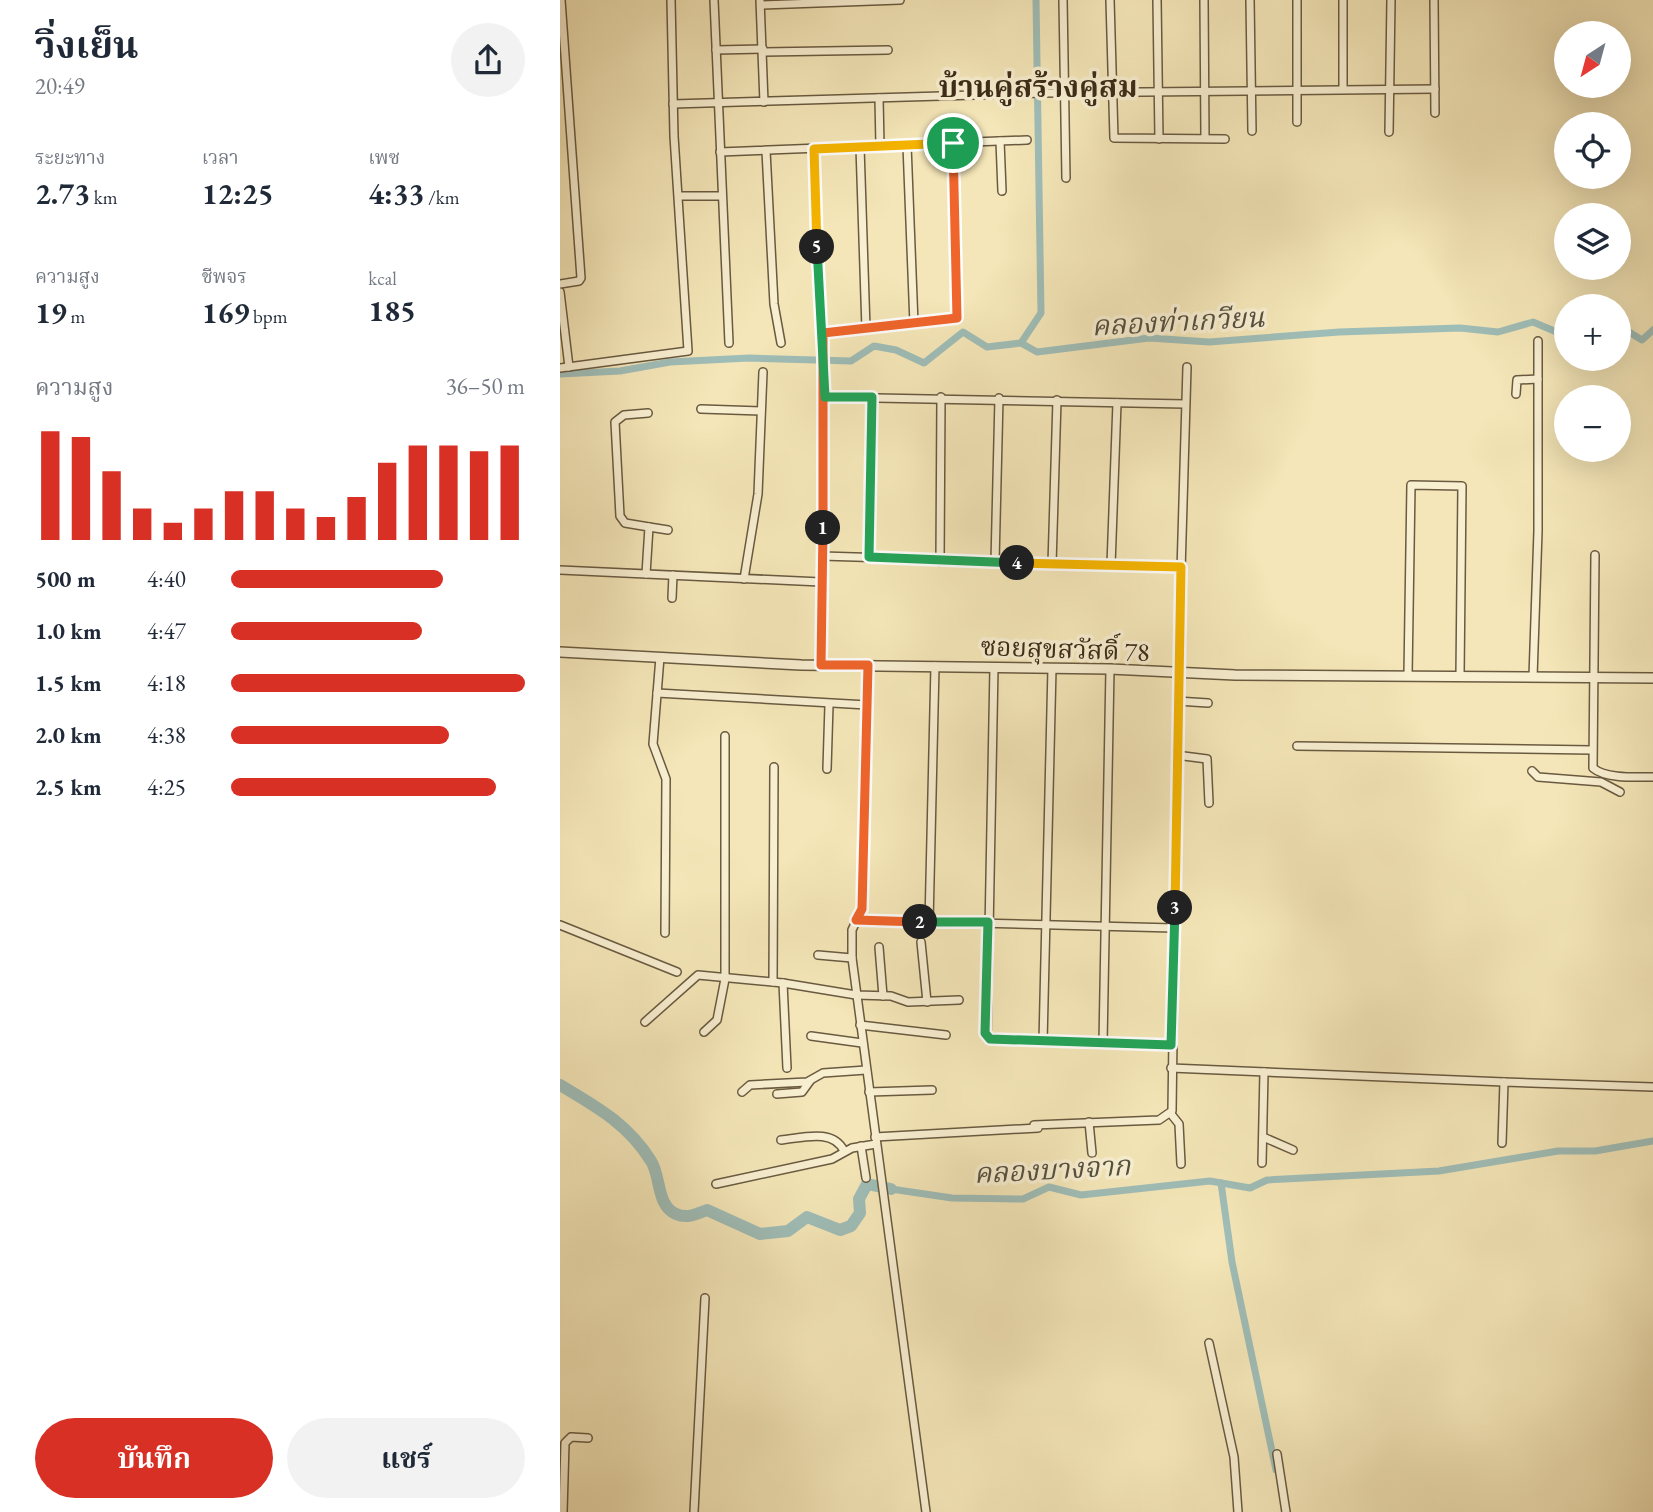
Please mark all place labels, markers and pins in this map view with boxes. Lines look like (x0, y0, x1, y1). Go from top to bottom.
pin (923, 113, 983, 173)
pin: 5 (800, 230, 834, 264)
pin: 1 (806, 510, 840, 546)
pin: 4 (1000, 546, 1035, 580)
pin: 3 (1158, 890, 1192, 926)
pin: 2 (902, 904, 938, 940)

